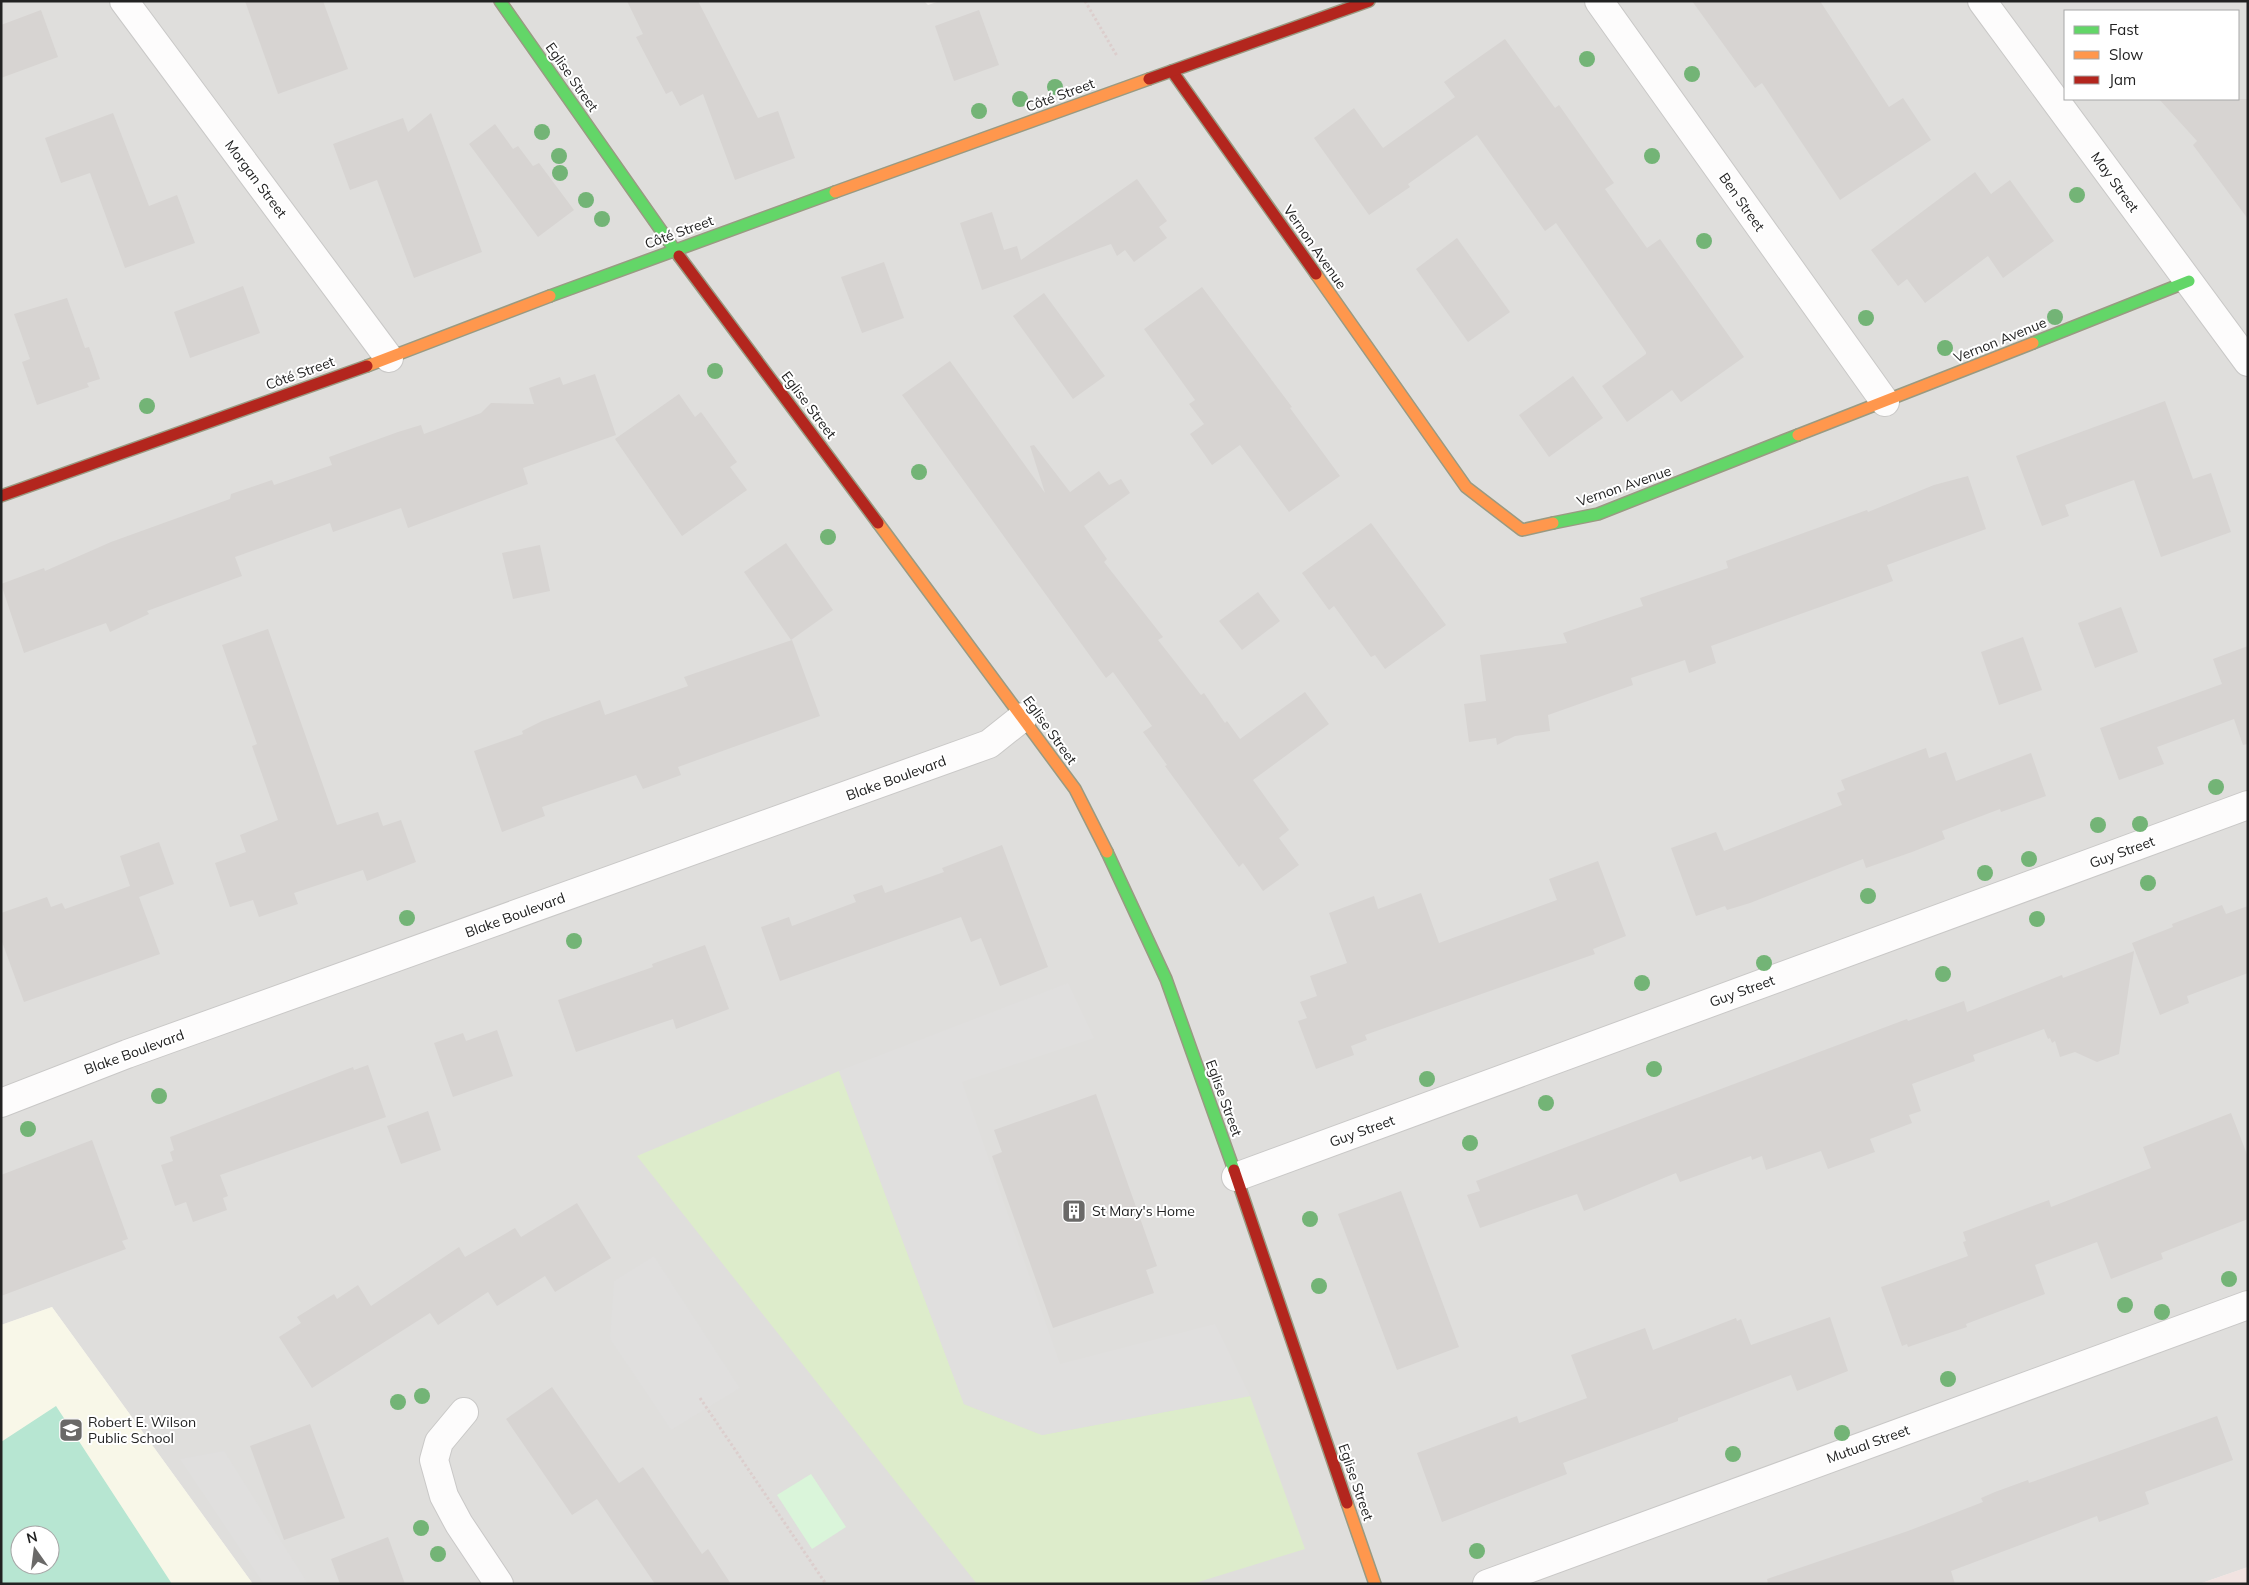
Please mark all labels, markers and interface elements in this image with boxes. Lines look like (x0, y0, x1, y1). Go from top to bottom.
legend (2064, 10, 2239, 100)
text: Fast (2109, 20, 2139, 39)
street label: Eglise Street (542, 39, 602, 115)
text: Slow (2109, 45, 2143, 64)
text: Jam (2109, 70, 2136, 89)
street label: Côté Street (1023, 74, 1097, 116)
street label: Morgan Street (221, 137, 291, 221)
street label: May Street (2087, 148, 2143, 216)
street label: Ben Street (1715, 169, 1769, 235)
street label: Vernon Avenue (1279, 202, 1351, 292)
street label: Côté Street (642, 211, 716, 253)
street label: Vernon Avenue (1951, 313, 2049, 367)
street label: Côté Street (263, 352, 337, 394)
street label: Eglise Street (778, 368, 840, 443)
street label: Vernon Avenue (1575, 461, 1673, 511)
street label: Eglise Street (1019, 692, 1081, 768)
street label: Blake Boulevard (844, 752, 948, 804)
street label: Guy Street (2087, 832, 2157, 872)
street label: Blake Boulevard (463, 889, 567, 941)
street label: Guy Street (1707, 971, 1777, 1011)
street label: Blake Boulevard (82, 1026, 186, 1078)
street label: Eglise Street (1202, 1057, 1246, 1139)
street label: Guy Street (1327, 1111, 1397, 1151)
building icon: St Mary's Home (1061, 1198, 1087, 1224)
place label: St Mary's Home (1092, 1202, 1195, 1220)
place label: Robert E. Wilson Public School (88, 1413, 196, 1447)
school or university icon: Robert E. Wilson Public School (58, 1417, 84, 1443)
street label: Mutual Street (1824, 1421, 1912, 1467)
street label: Eglise Street (1334, 1441, 1378, 1523)
north arrow (10, 1525, 60, 1575)
text: N (25, 1527, 39, 1547)

